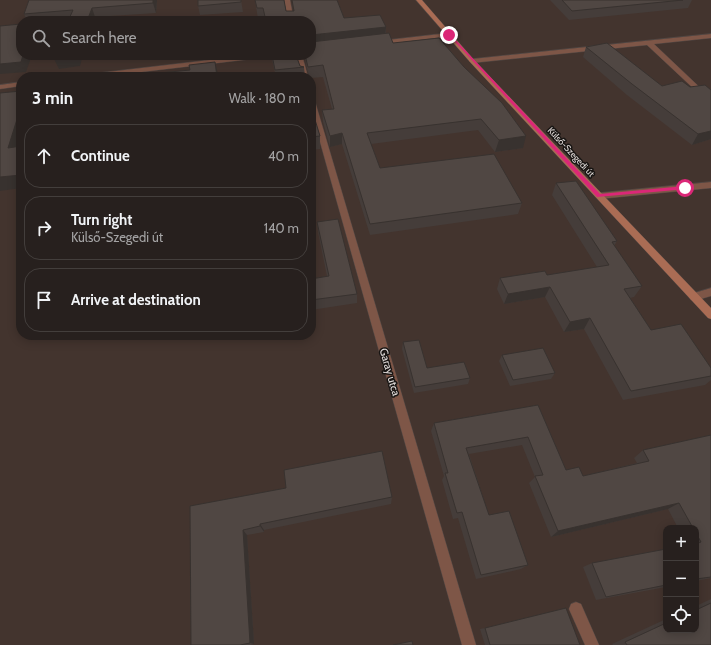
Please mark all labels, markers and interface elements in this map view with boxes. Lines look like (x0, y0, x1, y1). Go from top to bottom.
search box (16, 16, 316, 60)
route end (440, 26, 458, 44)
icon: search (30, 27, 52, 49)
text: Search here (62, 29, 137, 47)
text: 3 min (32, 88, 73, 108)
text: Walk · 180 m (229, 90, 300, 106)
street label: Külső-Szegedi út (546, 125, 597, 179)
icon: ahead (33, 145, 55, 167)
text: Continue (71, 147, 130, 165)
text: 40 m (268, 148, 299, 164)
route start (676, 179, 694, 197)
text: Turn right (71, 211, 132, 229)
icon: right (33, 217, 55, 239)
text: 140 m (264, 220, 299, 236)
text: Külső-Szegedi út (71, 229, 163, 245)
icon: arrive (33, 289, 55, 311)
text: Arrive at destination (71, 291, 201, 309)
street label: Garay utca (377, 347, 404, 398)
map controls (663, 525, 699, 633)
button: + (663, 525, 699, 561)
button: − (663, 561, 699, 597)
button: locate (663, 597, 699, 633)

